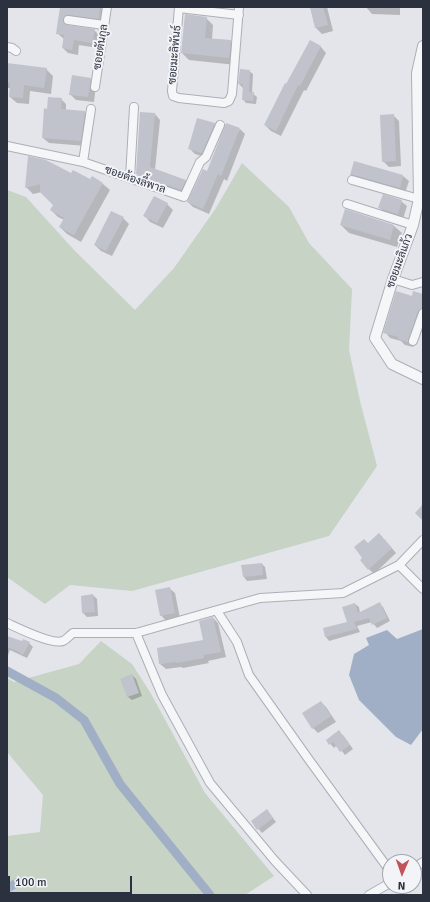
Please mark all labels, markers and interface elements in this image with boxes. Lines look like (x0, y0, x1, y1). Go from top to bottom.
street label: ซอยตันกูล (91, 23, 111, 71)
street label: ซอยมะลิพันธ์ (166, 25, 184, 85)
street label: ซอยต้องลี้พาล (103, 163, 167, 197)
street label: ซอยมะลิแก้ว (384, 232, 416, 290)
north arrow (382, 854, 422, 894)
scale bar (10, 868, 134, 894)
text: 100 m (15, 875, 47, 890)
text: N (398, 879, 406, 892)

